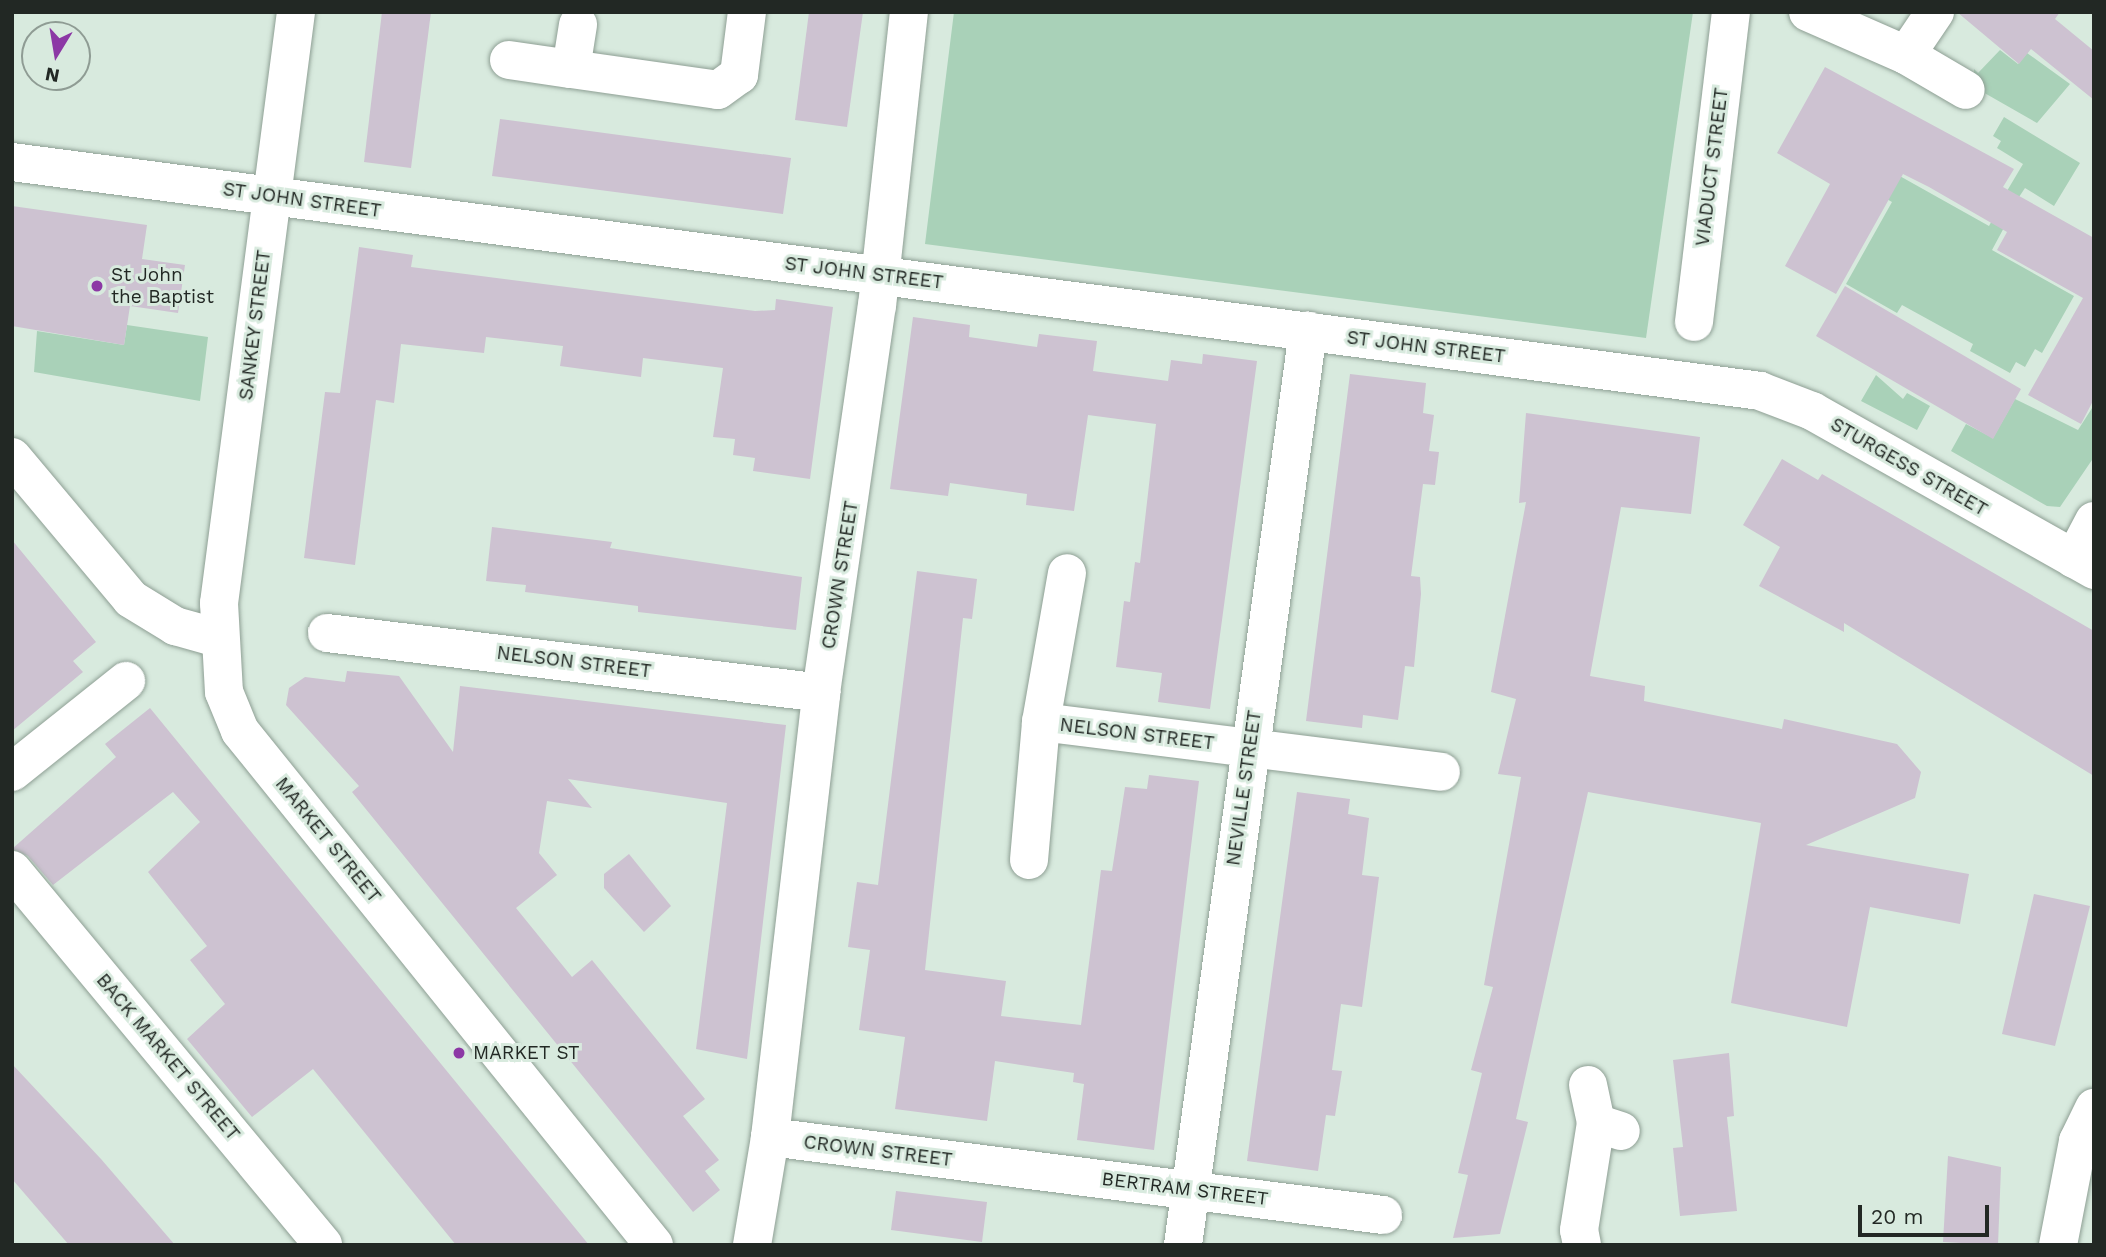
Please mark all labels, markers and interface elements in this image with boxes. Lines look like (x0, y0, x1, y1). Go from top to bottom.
north arrow (21, 21, 91, 91)
text: N (43, 63, 61, 88)
street label: VIADUCT STREET (1691, 86, 1733, 248)
street label: ST JOHN STREET (221, 178, 383, 222)
street label: SANKEY STREET (234, 248, 276, 402)
street label: ST JOHN STREET (783, 252, 945, 294)
place label: St John the Baptist (111, 264, 214, 308)
marker: St John the Baptist (89, 278, 105, 294)
street label: ST JOHN STREET (1345, 326, 1507, 368)
street label: STURGESS STREET (1827, 413, 1991, 521)
street label: CROWN STREET (817, 499, 863, 651)
street label: NELSON STREET (495, 641, 653, 683)
street label: NEVILLE STREET (1222, 709, 1266, 867)
street label: NELSON STREET (1058, 713, 1216, 755)
street label: MARKET STREET (270, 772, 386, 908)
street label: BACK MARKET STREET (91, 969, 245, 1145)
place label: MARKET ST (473, 1042, 580, 1064)
marker: MARKET ST (451, 1045, 467, 1061)
street label: CROWN STREET (802, 1131, 954, 1171)
street label: BERTRAM STREET (1100, 1167, 1270, 1211)
scale bar (1861, 1190, 1992, 1234)
text: 20 m (1871, 1204, 1923, 1229)

